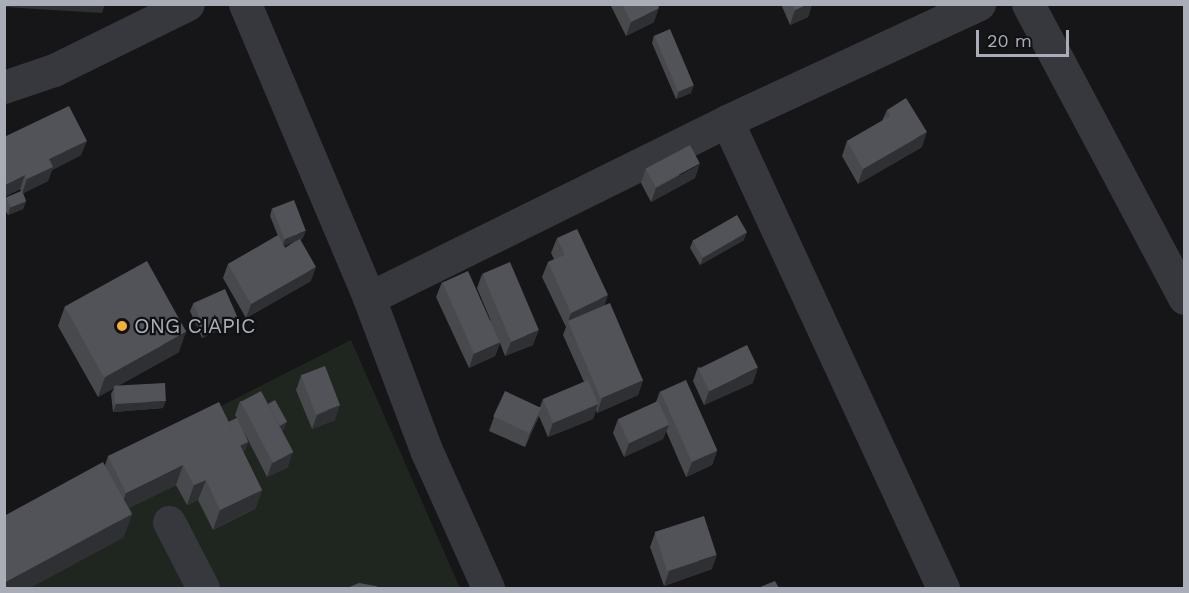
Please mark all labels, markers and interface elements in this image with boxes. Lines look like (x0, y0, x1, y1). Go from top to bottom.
scale bar (979, 18, 1072, 56)
text: 20 m (987, 30, 1032, 51)
place label: ONG CIAPIC (134, 313, 255, 339)
marker: ONG CIAPIC (115, 319, 129, 333)

